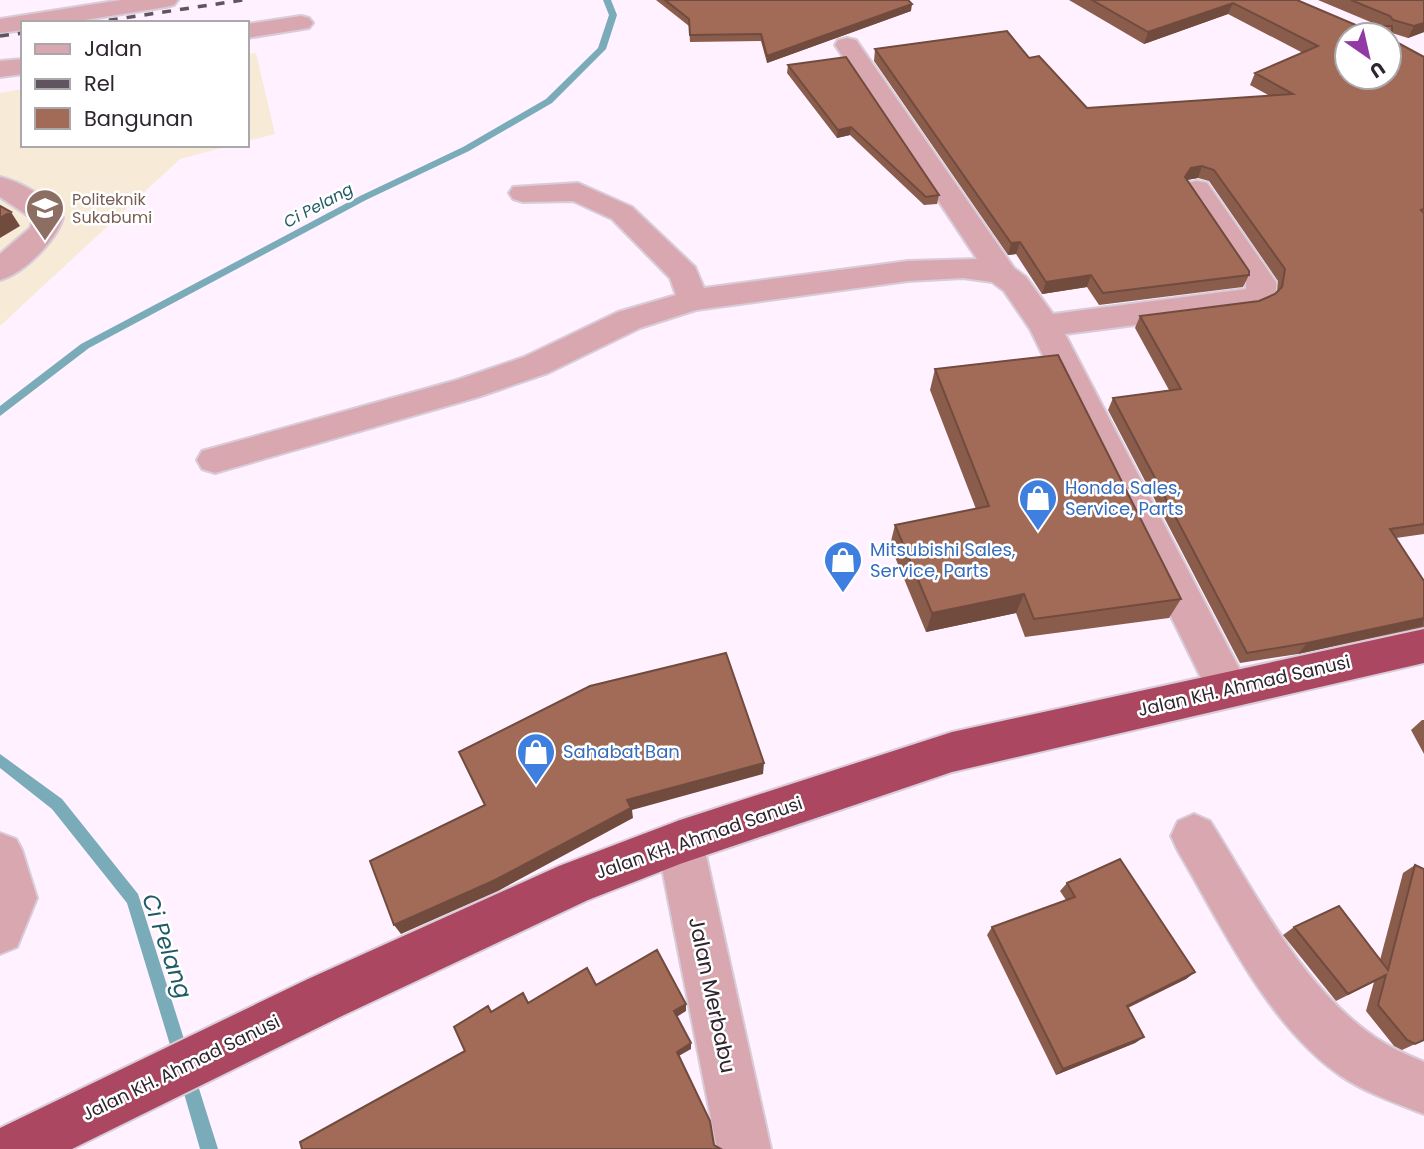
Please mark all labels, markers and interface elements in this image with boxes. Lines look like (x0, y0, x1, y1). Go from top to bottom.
legend (21, 21, 248, 147)
north arrow (1333, 21, 1403, 91)
text: Jalan (84, 34, 142, 63)
text: U (1364, 55, 1390, 85)
text: Rel (84, 69, 115, 98)
text: Bangunan (84, 104, 193, 133)
water label: Ci Pelang (279, 177, 357, 233)
school or university icon: Politeknik Sukabumi (24, 187, 66, 242)
place label: Politeknik Sukabumi (72, 188, 152, 229)
place label: Honda Sales, Service, Parts (1065, 475, 1184, 521)
shop icon: Honda Sales, Service, Parts (1017, 477, 1059, 532)
place label: Mitsubishi Sales, Service, Parts (870, 537, 1016, 583)
shop icon: Mitsubishi Sales, Service, Parts (822, 539, 864, 594)
street label: Jalan KH. Ahmad Sanusi (1135, 649, 1353, 722)
shop icon: Sahabat Ban (515, 731, 557, 786)
place label: Sahabat Ban (563, 739, 680, 764)
street label: Jalan KH. Ahmad Sanusi (592, 790, 806, 885)
water label: Ci Pelang (134, 889, 200, 1003)
street label: Jalan Merbabu (682, 914, 743, 1076)
street label: Jalan KH. Ahmad Sanusi (78, 1009, 284, 1126)

